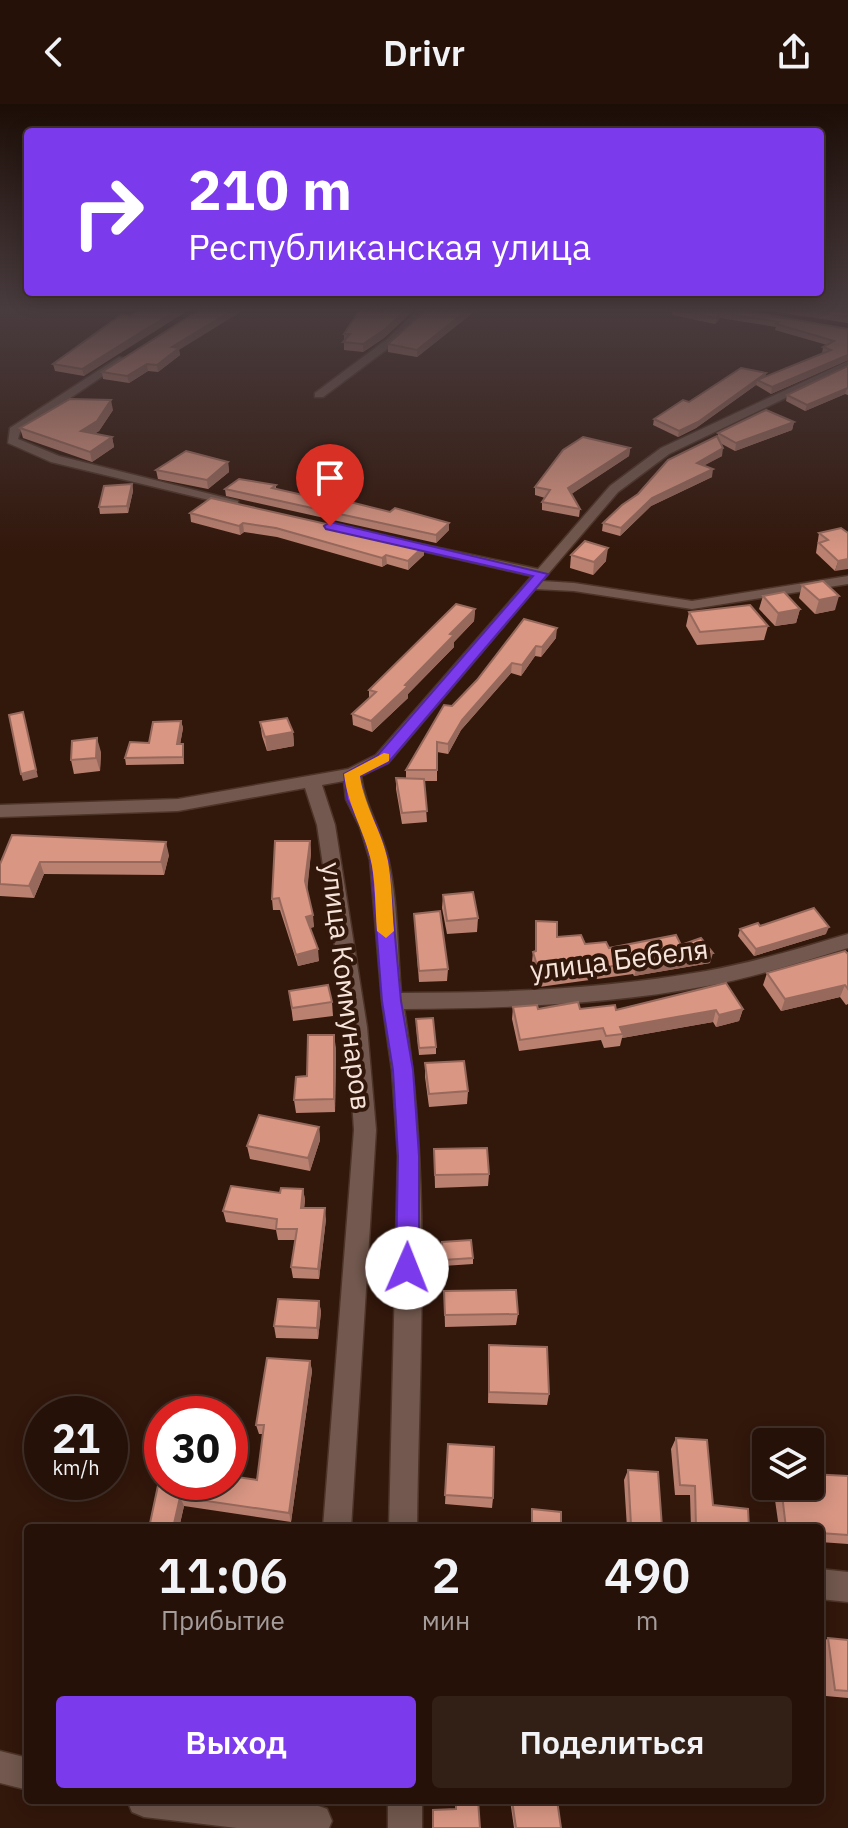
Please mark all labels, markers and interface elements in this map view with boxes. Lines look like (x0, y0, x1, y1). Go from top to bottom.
text: Drivr (383, 29, 465, 76)
icon: back (32, 30, 76, 74)
icon: share (772, 30, 816, 74)
text: 210 m (188, 153, 352, 225)
icon: right (56, 160, 160, 264)
text: Республиканская улица (188, 223, 591, 270)
pin (296, 444, 364, 526)
icon: arrive (308, 456, 352, 500)
street label: улица Коммунаров (313, 860, 381, 1112)
street label: улица Бебеля (528, 930, 710, 988)
position arrow (365, 1226, 449, 1310)
speed limit sign: 30 (144, 1396, 248, 1500)
text: 21 (52, 1412, 100, 1464)
map controls (752, 1428, 824, 1500)
button: layers (752, 1428, 824, 1500)
text: km/h (52, 1454, 100, 1481)
text: 11:06 (158, 1544, 288, 1606)
text: 2 (432, 1544, 460, 1606)
text: 490 (604, 1544, 690, 1606)
text: Прибытие (161, 1603, 285, 1637)
text: мин (422, 1603, 470, 1637)
text: m (636, 1603, 659, 1637)
button: Выход (56, 1696, 416, 1788)
button: Поделиться (432, 1696, 792, 1788)

